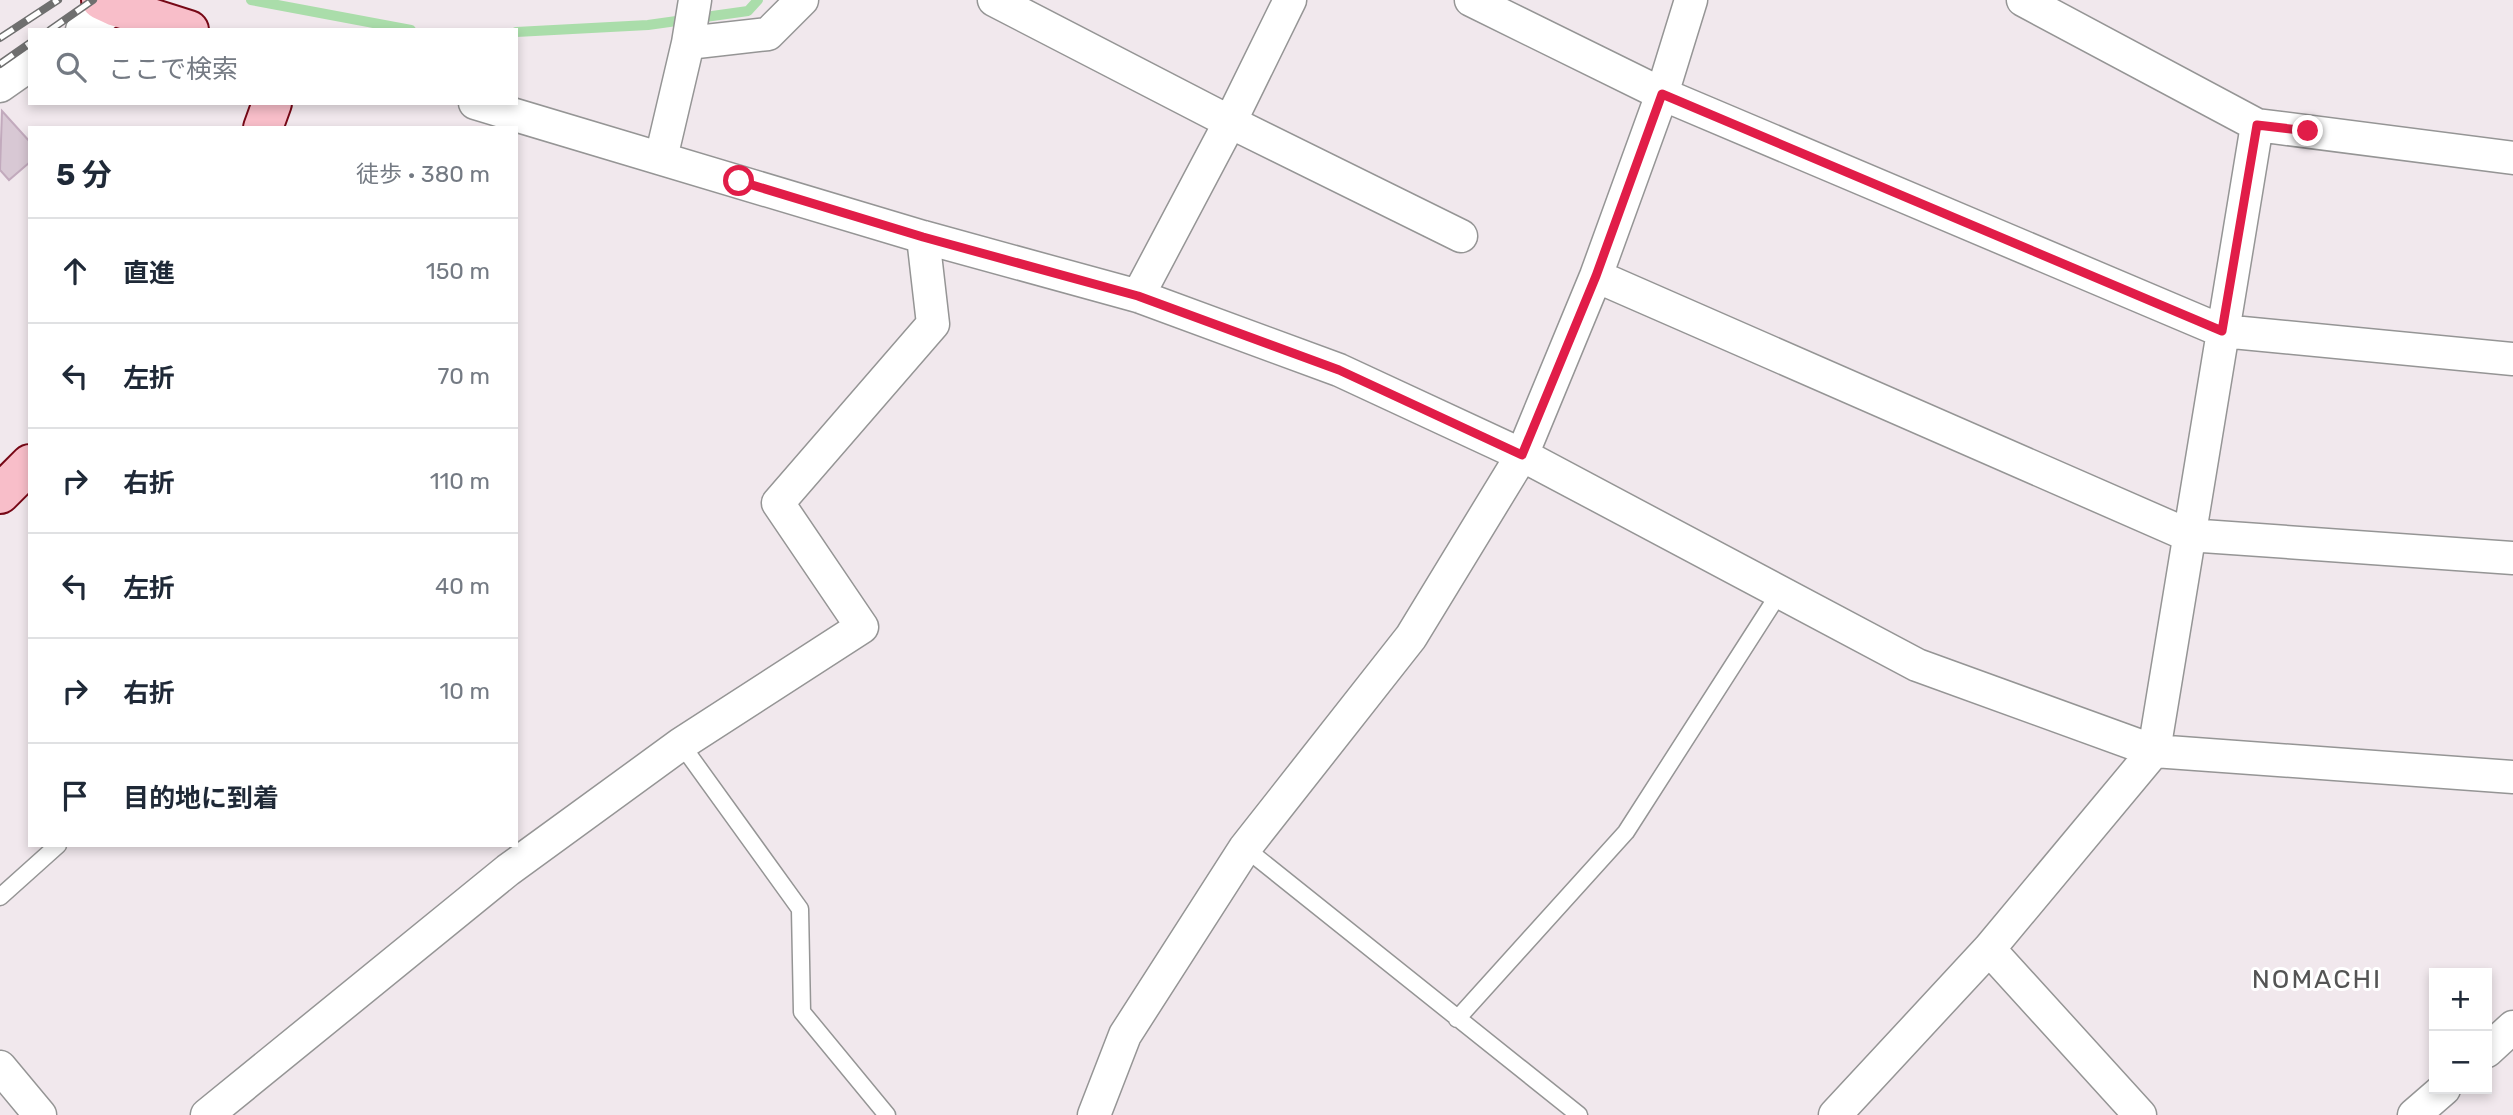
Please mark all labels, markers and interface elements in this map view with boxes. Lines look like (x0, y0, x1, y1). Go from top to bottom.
search box (28, 28, 518, 105)
icon: search (52, 48, 90, 86)
text: ここで検索 (108, 54, 238, 85)
route end (2292, 115, 2323, 146)
text: 5 分 (56, 157, 112, 193)
text: 徒歩 · 380 m (356, 160, 490, 188)
route start (723, 165, 754, 196)
icon: ahead (56, 252, 94, 290)
text: 150 m (426, 257, 490, 285)
text: 直進 (123, 258, 175, 289)
icon: left (56, 357, 94, 395)
text: 70 m (438, 362, 490, 390)
text: 左折 (123, 363, 175, 394)
icon: right (56, 462, 94, 500)
text: 110 m (430, 467, 490, 495)
text: 右折 (123, 468, 175, 499)
icon: left (56, 567, 94, 605)
text: 40 m (435, 572, 490, 600)
text: 左折 (123, 573, 175, 604)
icon: right (56, 672, 94, 710)
text: 10 m (439, 677, 490, 705)
text: 右折 (123, 678, 175, 709)
icon: arrive (56, 777, 94, 815)
text: 目的地に到着 (123, 783, 279, 814)
district label: NOMACHI (2252, 964, 2382, 995)
map controls (2429, 968, 2492, 1094)
button: + (2429, 968, 2492, 1031)
button: − (2429, 1031, 2492, 1094)

